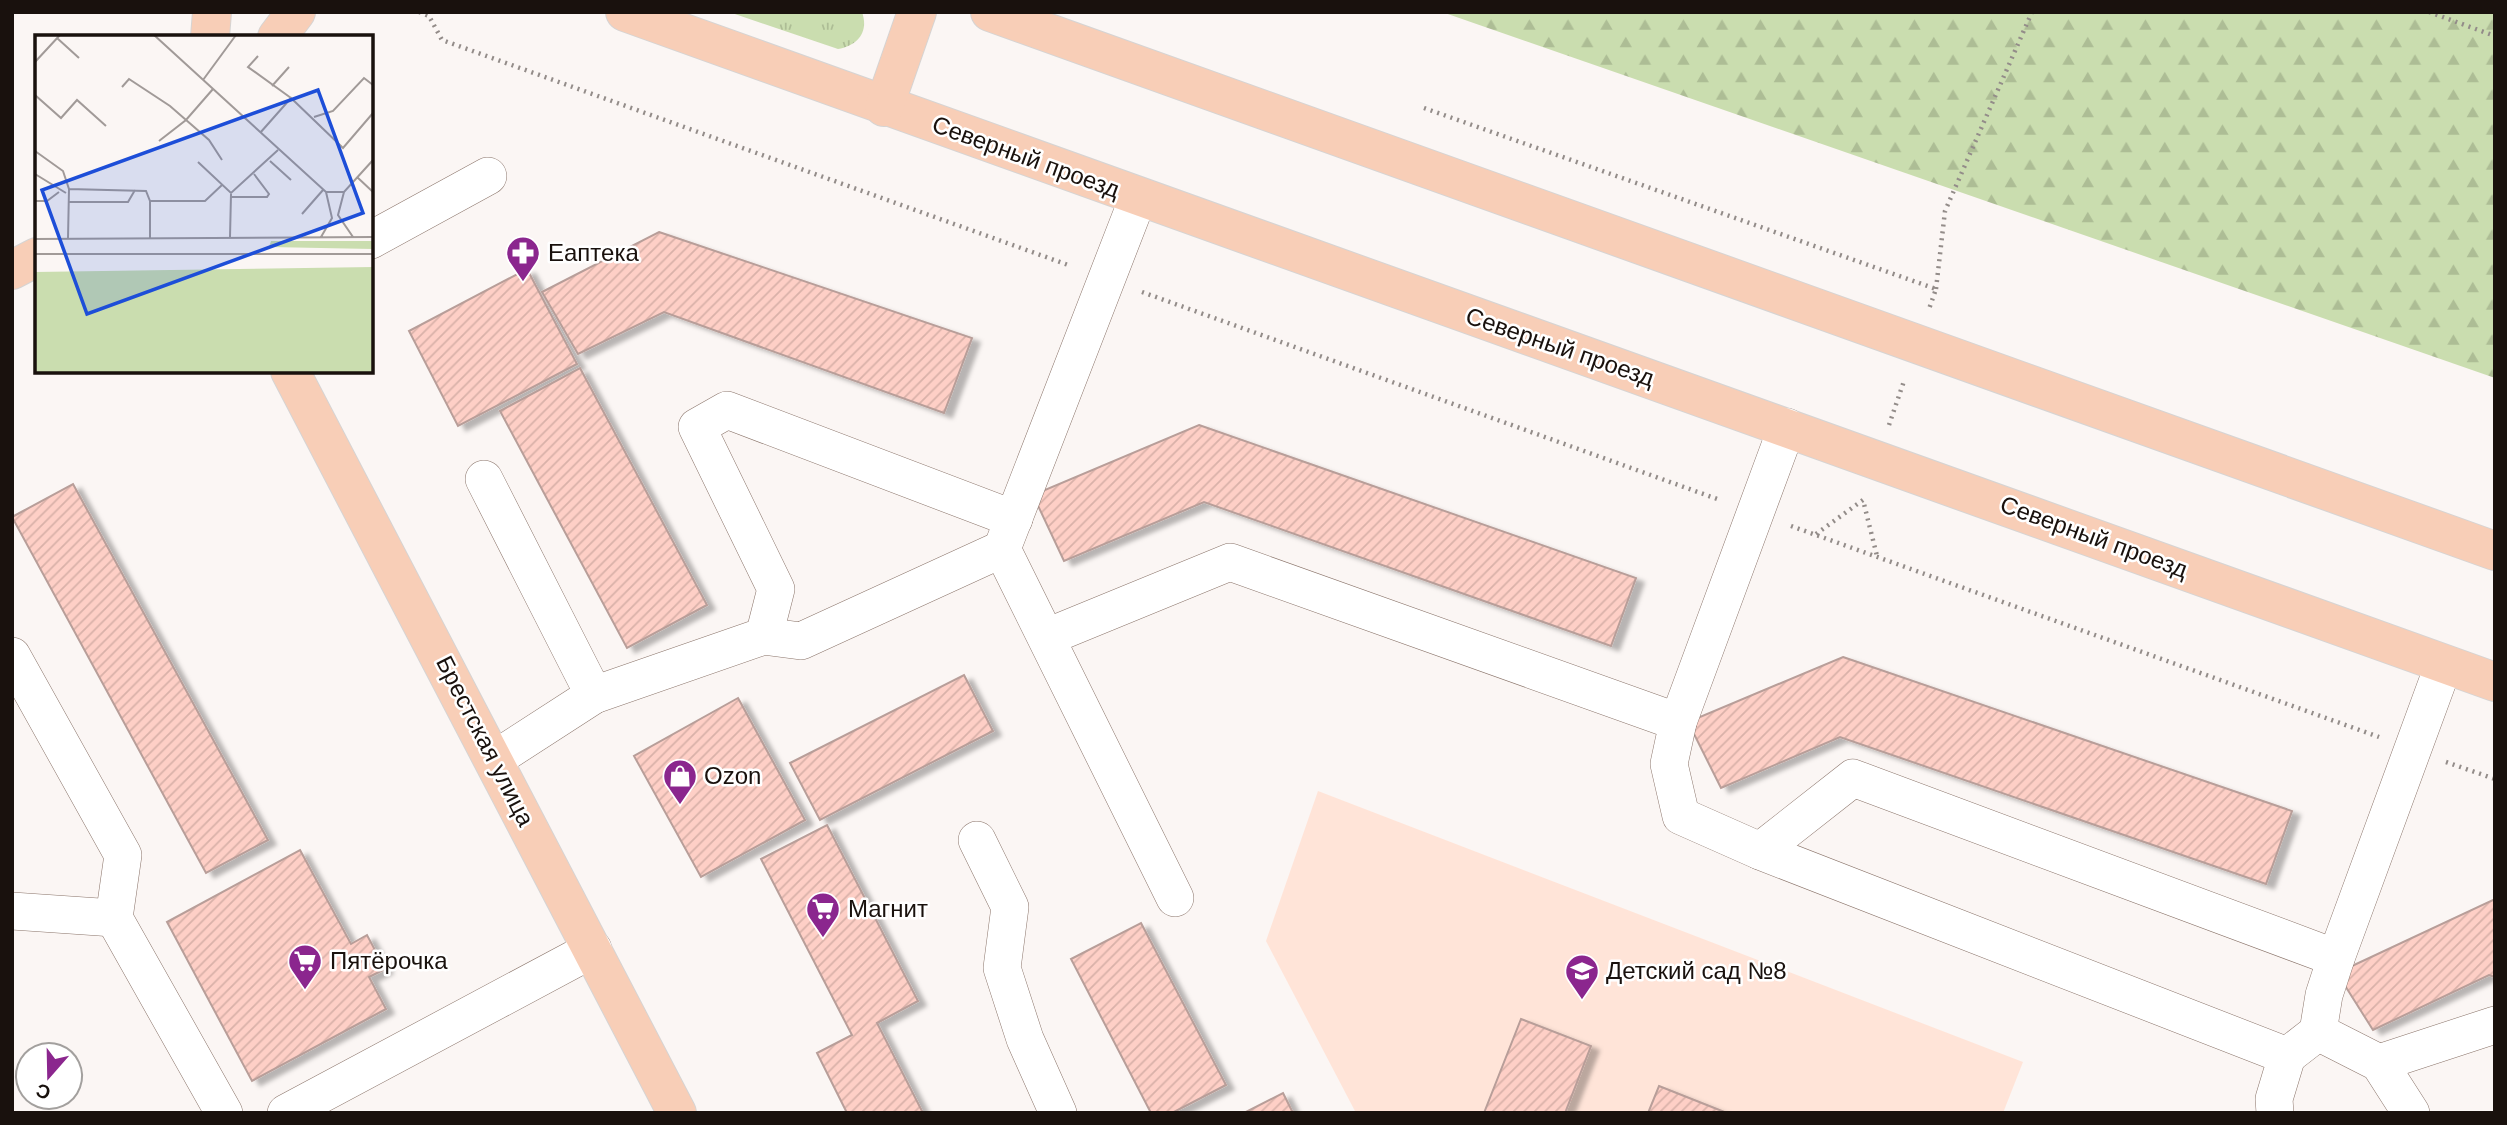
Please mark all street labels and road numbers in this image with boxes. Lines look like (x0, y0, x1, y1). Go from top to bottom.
street label: Северный проезд (929, 110, 1124, 203)
street label: Северный проезд (1462, 302, 1658, 391)
street label: Северный проезд (1997, 490, 2192, 583)
street label: Брестская улица (431, 651, 540, 831)

